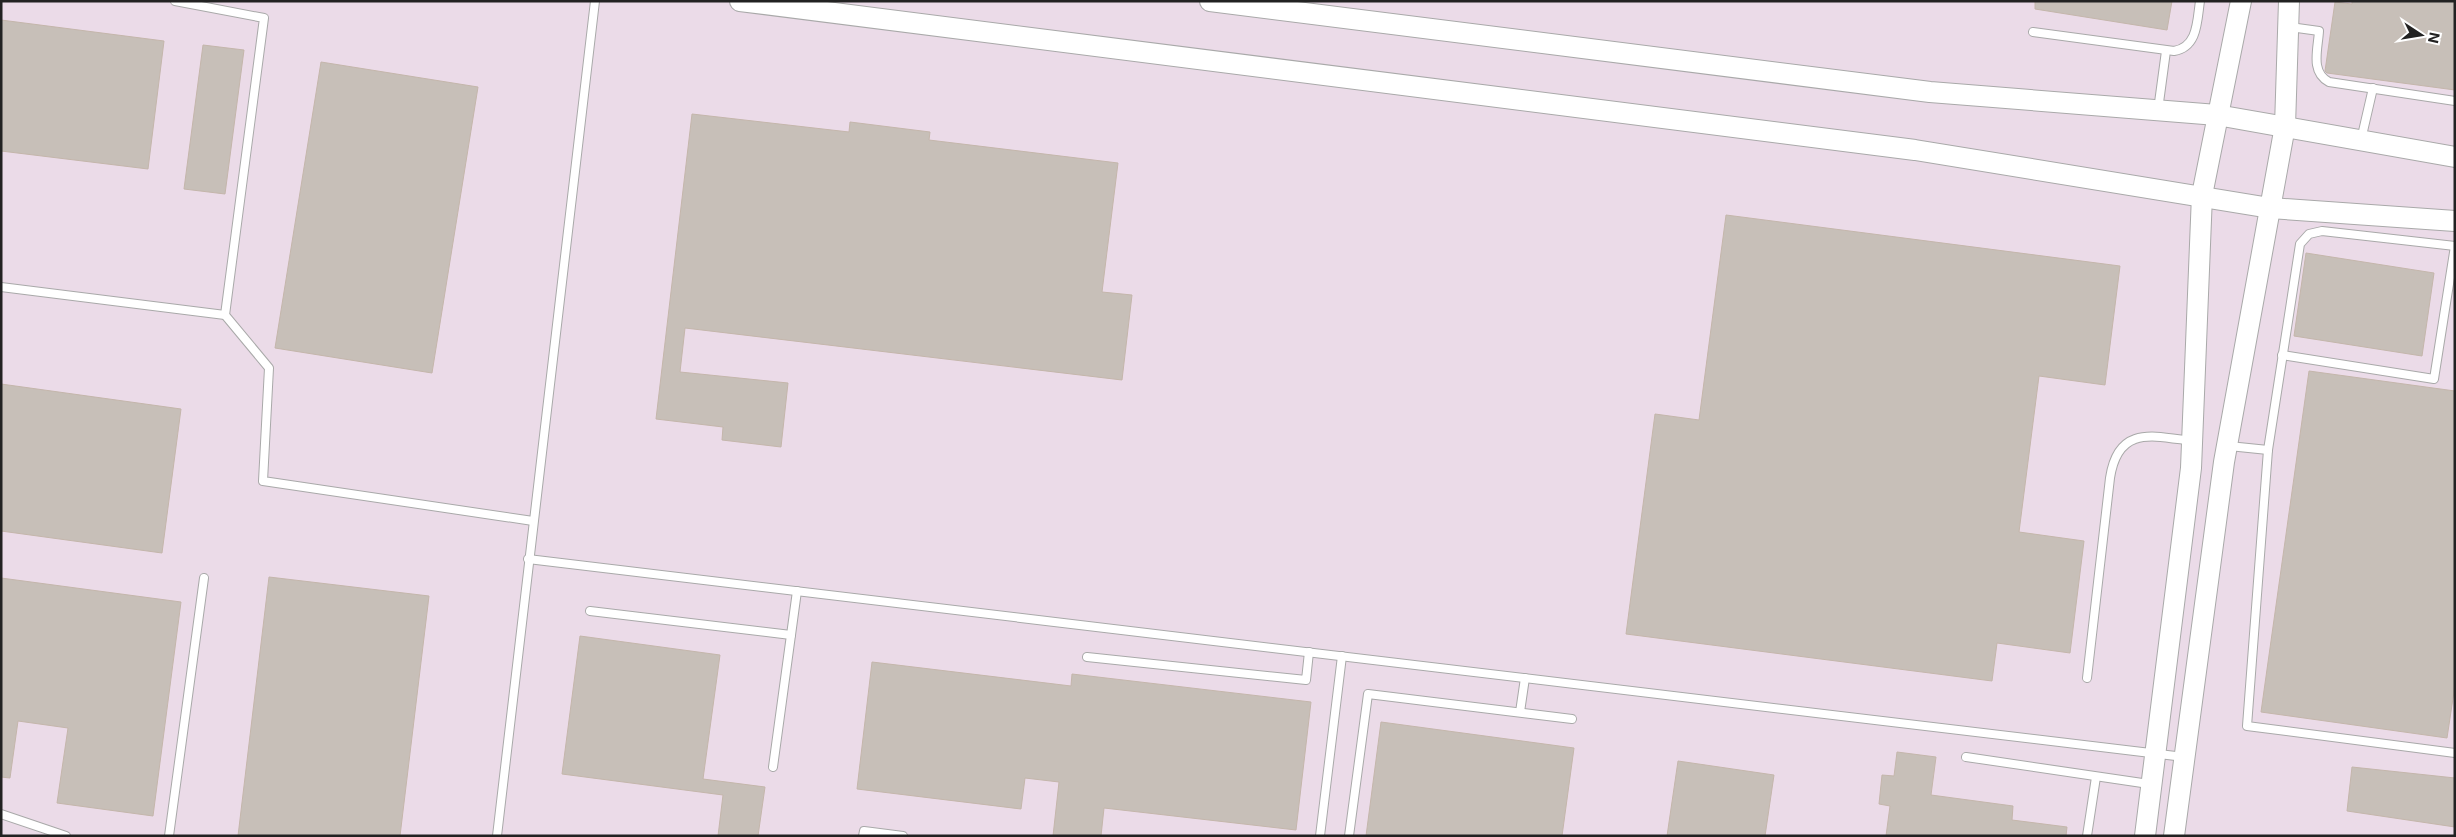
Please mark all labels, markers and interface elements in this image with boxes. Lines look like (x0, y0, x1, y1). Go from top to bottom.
north arrow (2396, 10, 2446, 60)
text: N (2425, 31, 2444, 45)

